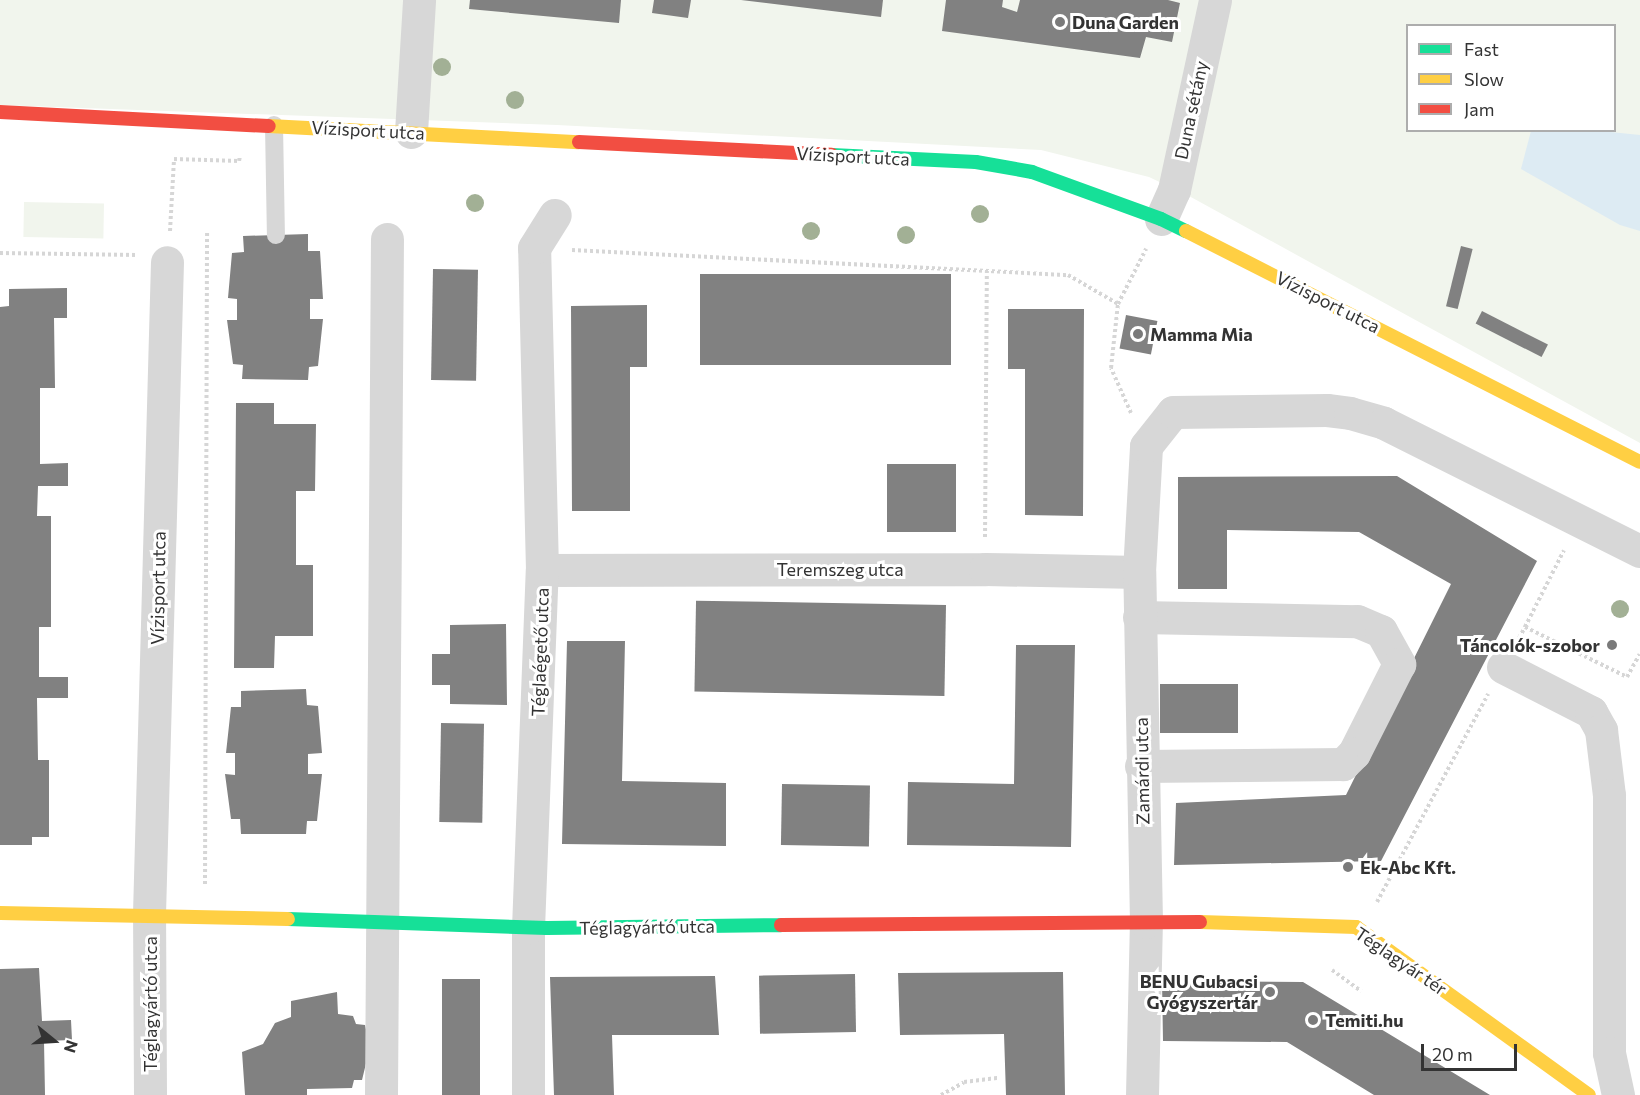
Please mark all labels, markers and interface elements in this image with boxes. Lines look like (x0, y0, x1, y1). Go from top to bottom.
place label: Duna Garden (1072, 11, 1179, 33)
marker: Duna Garden (1053, 15, 1067, 29)
legend (1406, 24, 1616, 132)
text: Fast (1464, 38, 1499, 60)
street label: Duna sétány (1170, 59, 1212, 161)
text: Slow (1464, 68, 1504, 90)
text: Jam (1464, 98, 1494, 120)
street label: Vízisport utca (311, 116, 425, 144)
street label: Vízisport utca (796, 142, 910, 170)
street label: Vízisport utca (1272, 267, 1384, 337)
place label: Mamma Mia (1150, 323, 1253, 345)
marker: Mamma Mia (1131, 327, 1145, 341)
street label: Vízisport utca (146, 531, 170, 645)
street label: Teremszeg utca (776, 558, 904, 580)
street label: Téglaégető utca (527, 587, 553, 717)
place label: Táncolók-szobor (1460, 634, 1600, 656)
marker: Táncolók-szobor (1605, 638, 1619, 652)
street label: Zamárdi utca (1130, 717, 1154, 825)
place label: Ek-Abc Kft. (1360, 856, 1456, 878)
marker: Ek-Abc Kft. (1341, 860, 1355, 874)
street label: Téglagyártó utca (579, 915, 715, 939)
street label: Téglagyár tér (1351, 922, 1451, 1000)
street label: Téglagyártó utca (139, 936, 161, 1072)
place label: BENU Gubacsi Gyógyszertár (1140, 971, 1258, 1014)
marker: BENU Gubacsi Gyógyszertár (1263, 985, 1277, 999)
place label: Temiti.hu (1325, 1009, 1404, 1031)
north arrow (24, 1011, 84, 1071)
marker: Temiti.hu (1306, 1013, 1320, 1027)
scale bar (1424, 1032, 1520, 1070)
text: N (61, 1038, 82, 1055)
text: 20 m (1432, 1043, 1473, 1065)

